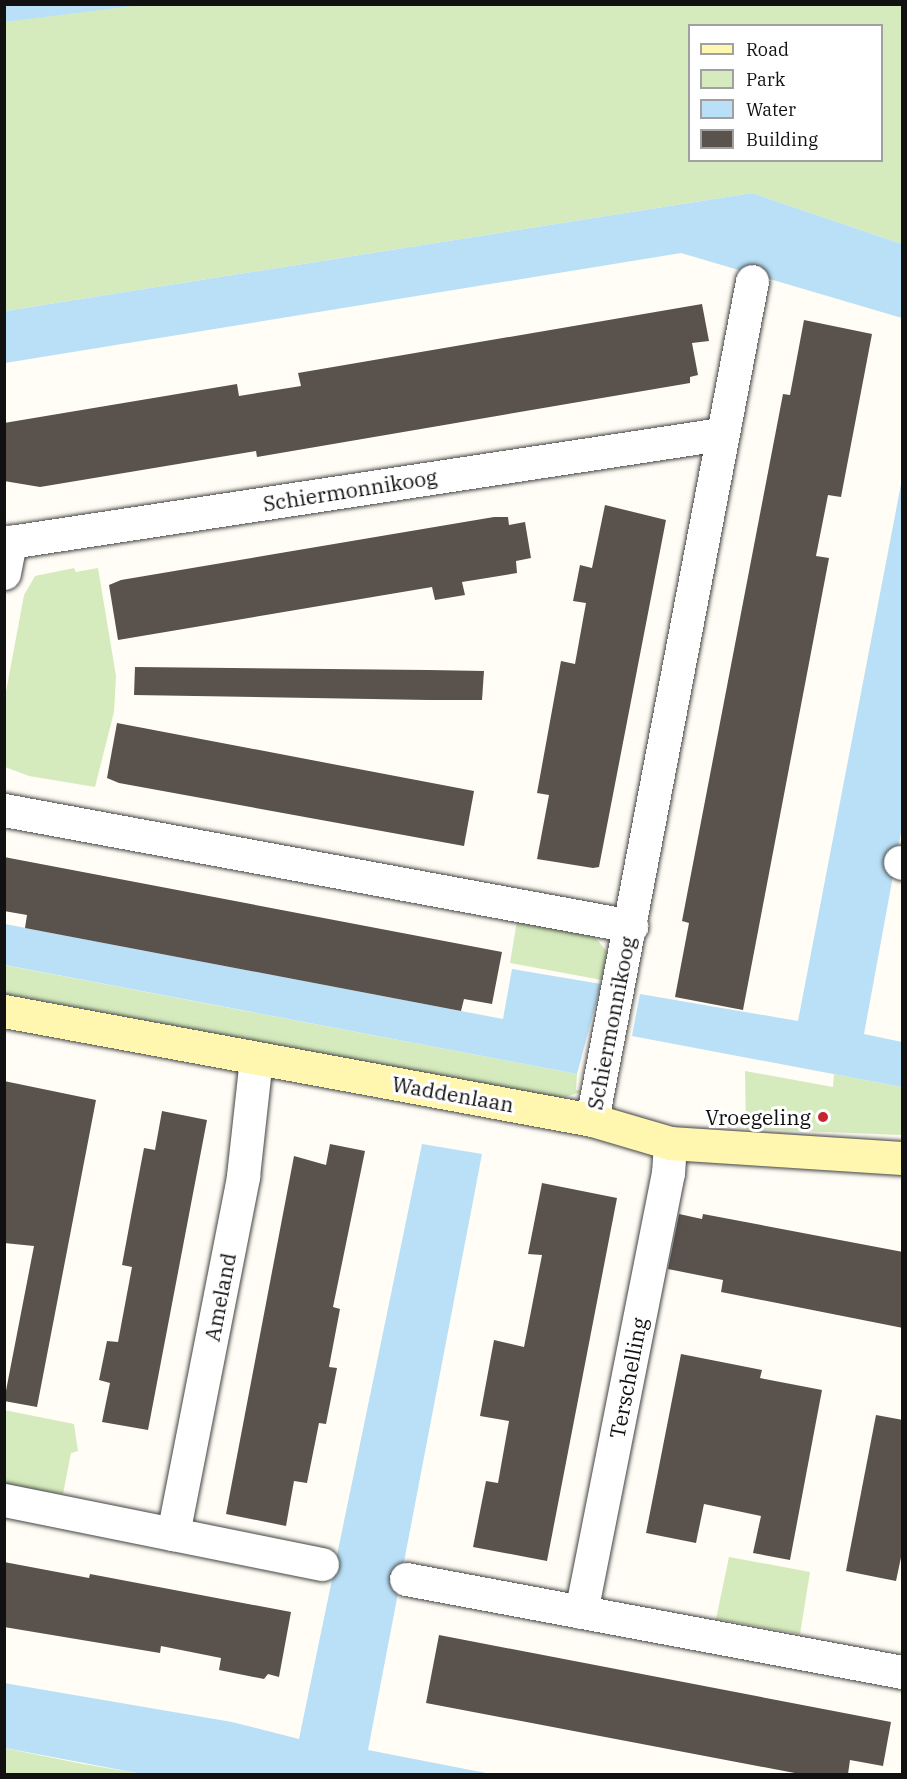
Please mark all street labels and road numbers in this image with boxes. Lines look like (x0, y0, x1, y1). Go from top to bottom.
street label: Schiermonnikoog (261, 464, 439, 516)
street label: Schiermonnikoog (582, 934, 640, 1112)
street label: Waddenlaan (390, 1071, 516, 1117)
street label: Ameland (199, 1251, 241, 1343)
street label: Terschelling (604, 1315, 652, 1441)

